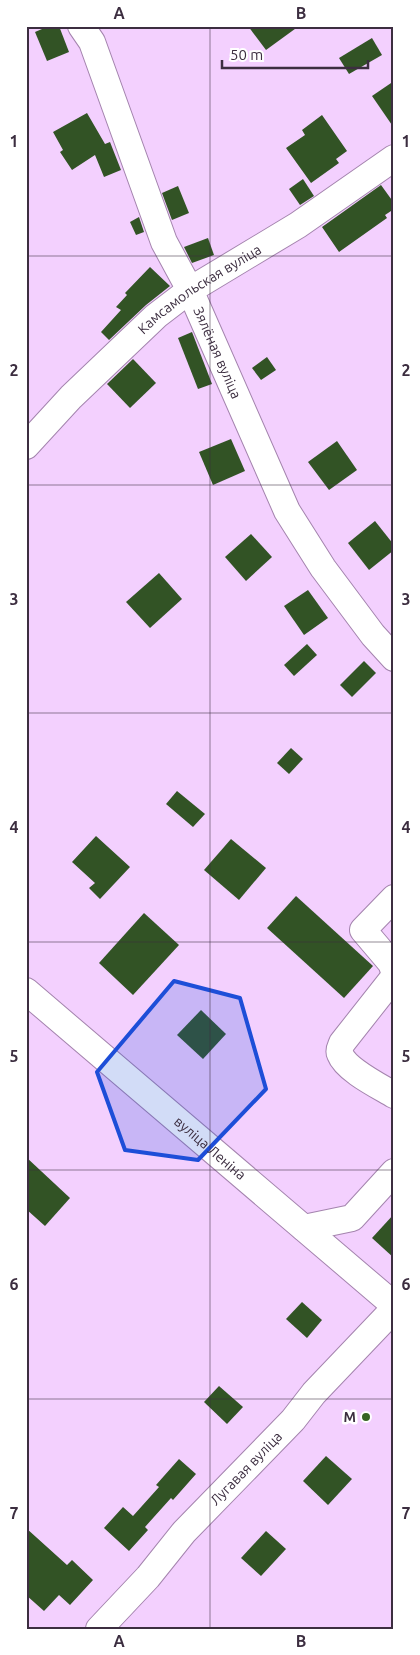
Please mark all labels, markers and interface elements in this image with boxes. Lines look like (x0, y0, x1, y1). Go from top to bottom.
text: A (113, 4, 125, 22)
text: B (296, 4, 306, 22)
scale bar (222, 38, 369, 70)
text: 50 m (230, 46, 263, 63)
text: 1 (9, 132, 19, 150)
text: 1 (401, 132, 411, 150)
street label: Камсамольская вуліца (134, 241, 264, 337)
street label: Зялёная вуліца (190, 304, 245, 401)
text: 2 (9, 361, 19, 379)
text: 2 (401, 361, 411, 379)
text: 3 (9, 590, 19, 608)
text: 3 (401, 590, 411, 608)
text: 4 (9, 818, 19, 836)
text: 4 (401, 818, 411, 836)
text: 5 (9, 1047, 19, 1065)
text: 5 (401, 1047, 411, 1065)
street label: вуліца Леніна (171, 1113, 249, 1183)
text: 6 (9, 1275, 19, 1293)
text: 6 (401, 1275, 411, 1293)
place label: M (344, 1409, 356, 1425)
marker: M (360, 1411, 372, 1423)
street label: Лугавая вуліца (207, 1428, 285, 1508)
text: 7 (9, 1504, 19, 1522)
text: 7 (401, 1504, 411, 1522)
text: A (113, 1632, 125, 1650)
text: B (296, 1632, 306, 1650)

